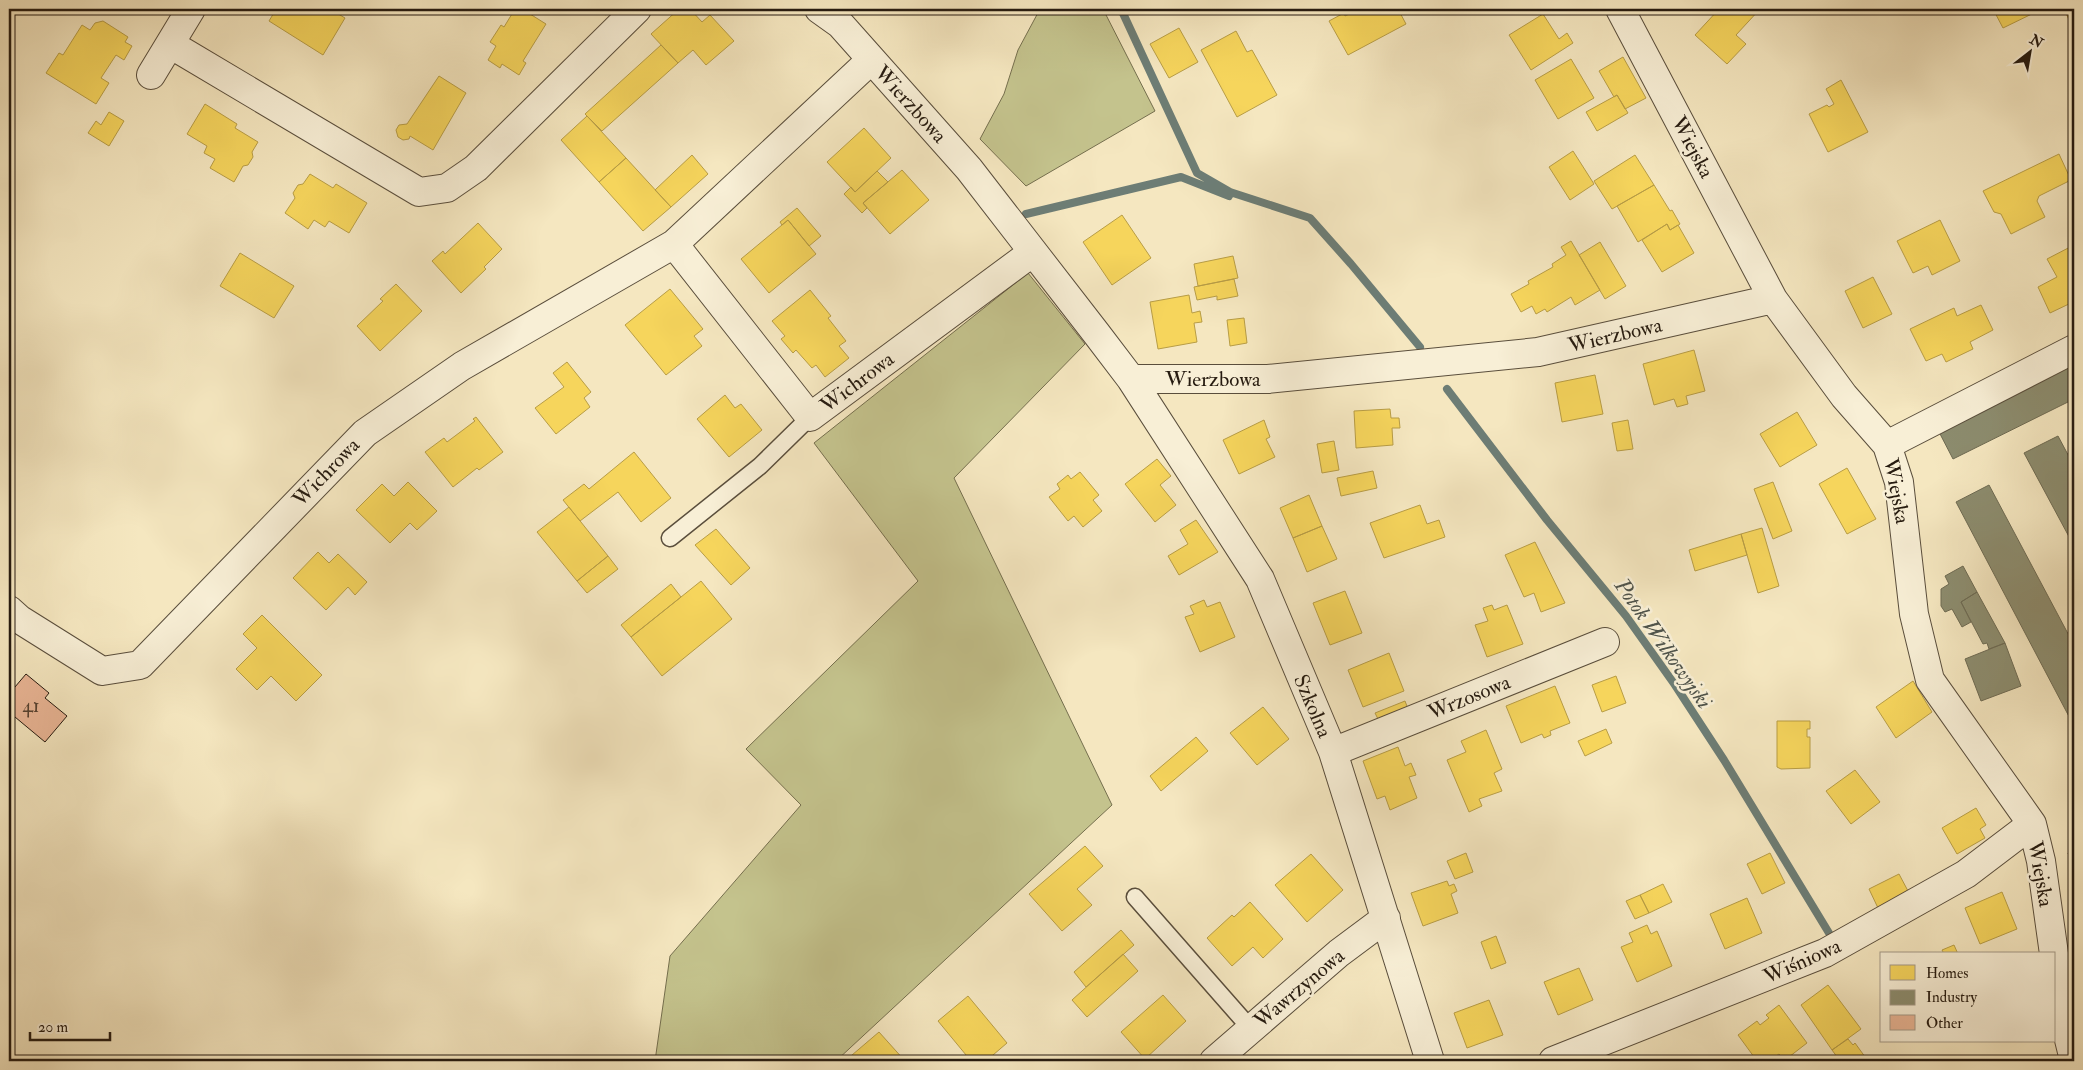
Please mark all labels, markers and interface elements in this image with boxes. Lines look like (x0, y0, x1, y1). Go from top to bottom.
north arrow (2006, 28, 2056, 78)
text: N (2026, 30, 2047, 52)
street label: Wierzbowa (868, 59, 953, 149)
street label: Wiejska (1665, 111, 1720, 183)
street label: Wierzbowa (1565, 312, 1665, 360)
street label: Wichrowa (814, 346, 900, 420)
street label: Wierzbowa (1164, 366, 1261, 393)
street label: Wichrowa (286, 432, 366, 513)
street label: Wiejska (1877, 455, 1916, 527)
water label: Potok Wilkowyjski (1607, 572, 1718, 714)
street label: Wrzosowa (1423, 669, 1515, 727)
street label: Szkolna (1287, 670, 1338, 742)
house number: 41 (22, 694, 40, 718)
street label: Wiejska (2021, 838, 2060, 909)
street label: Wiśniowa (1758, 932, 1845, 991)
street label: Wawrzynowa (1248, 942, 1351, 1035)
legend (1880, 952, 2056, 1042)
text: Homes (1926, 964, 1968, 983)
text: Industry (1926, 988, 1977, 1007)
scale bar (30, 1010, 110, 1042)
text: Other (1926, 1014, 1963, 1033)
text: 20 m (38, 1018, 68, 1037)

